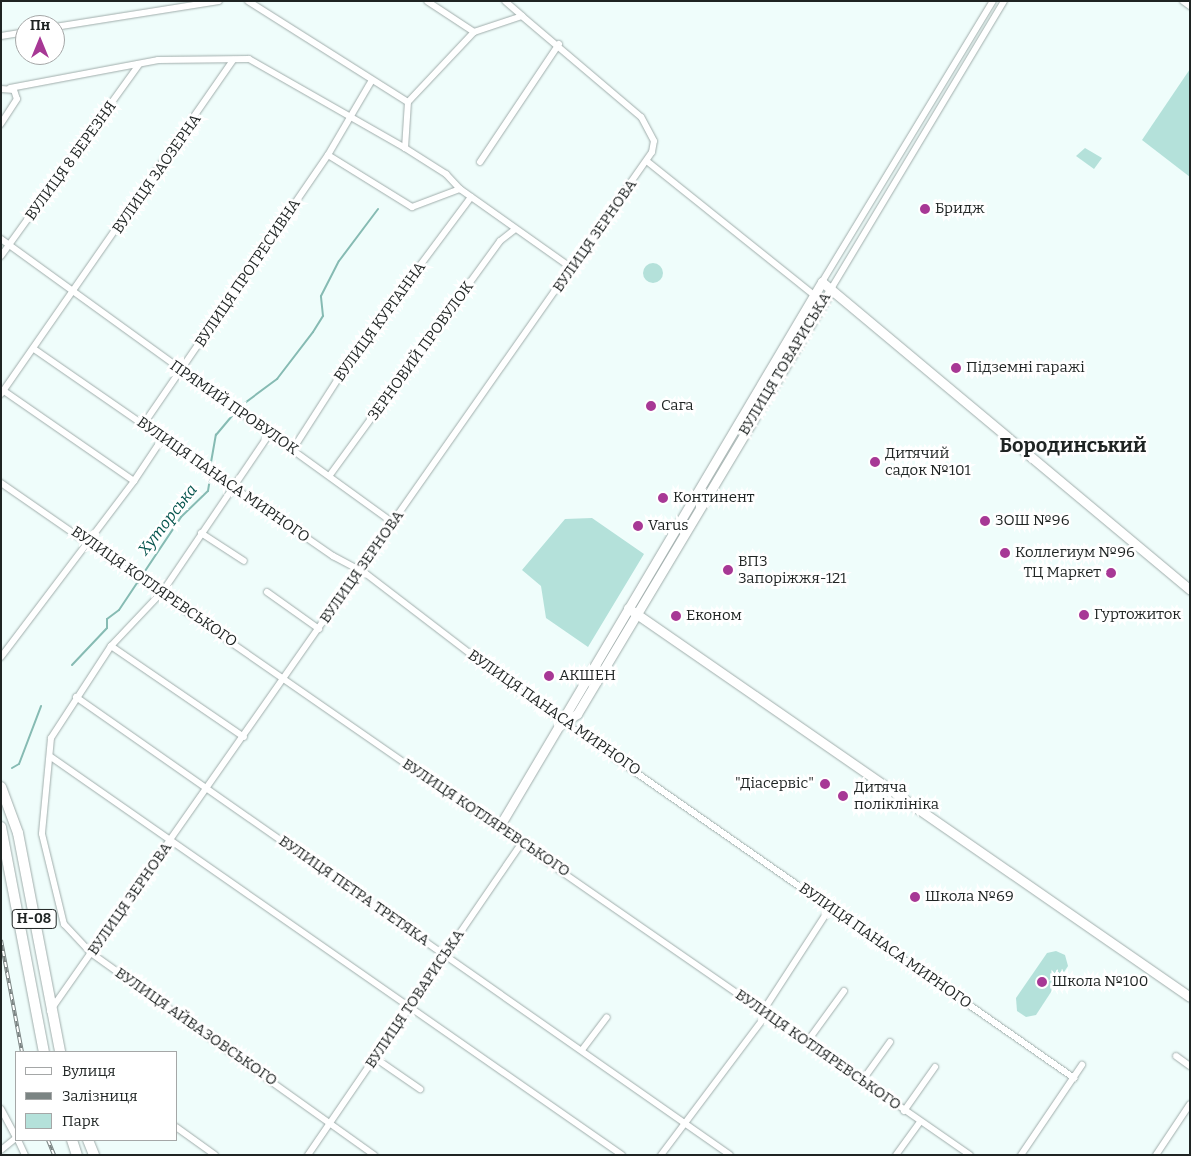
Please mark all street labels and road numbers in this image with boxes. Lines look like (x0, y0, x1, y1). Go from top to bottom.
street label: ВУЛИЦЯ 8 БЕРЕЗНЯ (22, 98, 120, 224)
street label: ВУЛИЦЯ ЗАОЗЕРНА (109, 111, 205, 237)
street label: ВУЛИЦЯ ЗЕРНОВА (549, 176, 641, 296)
street label: ВУЛИЦЯ ПРОГРЕСИВНА (192, 195, 304, 351)
street label: ВУЛИЦЯ КУРГАННА (331, 259, 429, 385)
street label: ЗЕРНОВИЙ ПРОВУЛОК (364, 278, 478, 424)
street label: ВУЛИЦЯ ТОВАРИСЬКА (735, 289, 835, 439)
street label: ПРЯМИЙ ПРОВУЛОК (166, 357, 302, 459)
street label: ВУЛИЦЯ ПАНАСА МИРНОГО (133, 413, 313, 547)
street label: ВУЛИЦЯ ЗЕРНОВА (316, 507, 408, 627)
street label: ВУЛИЦЯ КОТЛЯРЕВСЬКОГО (68, 523, 240, 651)
street label: ВУЛИЦЯ ПАНАСА МИРНОГО (464, 646, 644, 780)
street label: ВУЛИЦЯ КОТЛЯРЕВСЬКОГО (399, 755, 573, 881)
street label: ВУЛИЦЯ ПЕТРА ТРЕТЯКА (275, 832, 433, 950)
street label: ВУЛИЦЯ ЗЕРНОВА (84, 839, 176, 959)
street label: ВУЛИЦЯ ПАНАСА МИРНОГО (795, 879, 975, 1013)
road number: Н-08 (12, 908, 56, 931)
street label: ВУЛИЦЯ ТОВАРИСЬКА (362, 926, 468, 1072)
street label: ВУЛИЦЯ АЙВАЗОВСЬКОГО (112, 964, 280, 1090)
street label: ВУЛИЦЯ КОТЛЯРЕВСЬКОГО (732, 986, 904, 1114)

